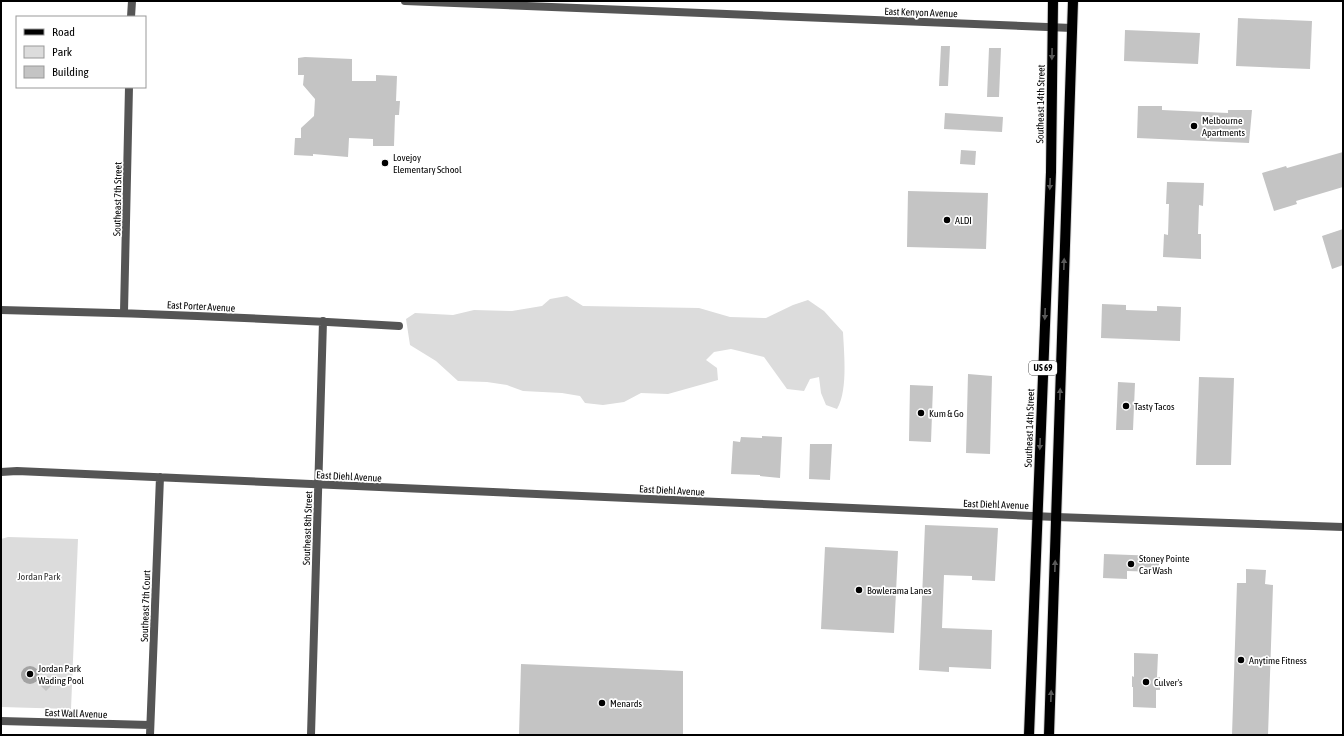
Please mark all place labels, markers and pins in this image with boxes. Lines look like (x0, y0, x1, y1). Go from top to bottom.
place label: Melbourne Apartments (1202, 115, 1245, 138)
marker: Melbourne Apartments (1189, 121, 1199, 131)
place label: Lovejoy Elementary School (393, 152, 462, 175)
marker: Lovejoy Elementary School (380, 158, 390, 168)
marker: ALDI (942, 215, 952, 225)
place label: ALDI (955, 215, 972, 226)
marker: Tasty Tacos (1121, 401, 1131, 411)
place label: Tasty Tacos (1134, 401, 1175, 412)
marker: Kum & Go (916, 408, 926, 418)
place label: Kum & Go (929, 408, 964, 419)
place label: Stoney Pointe Car Wash (1139, 553, 1190, 576)
marker: Stoney Pointe Car Wash (1126, 559, 1136, 569)
marker: Bowlerama Lanes (854, 585, 864, 595)
place label: Bowlerama Lanes (867, 585, 932, 596)
marker: Anytime Fitness (1236, 655, 1246, 665)
place label: Anytime Fitness (1249, 655, 1307, 666)
place label: Jordan Park Wading Pool (38, 663, 84, 686)
marker: Jordan Park Wading Pool (25, 669, 35, 679)
marker: Culver's (1141, 677, 1151, 687)
place label: Culver's (1154, 677, 1183, 688)
marker: Menards (597, 698, 607, 708)
place label: Menards (610, 698, 642, 709)

